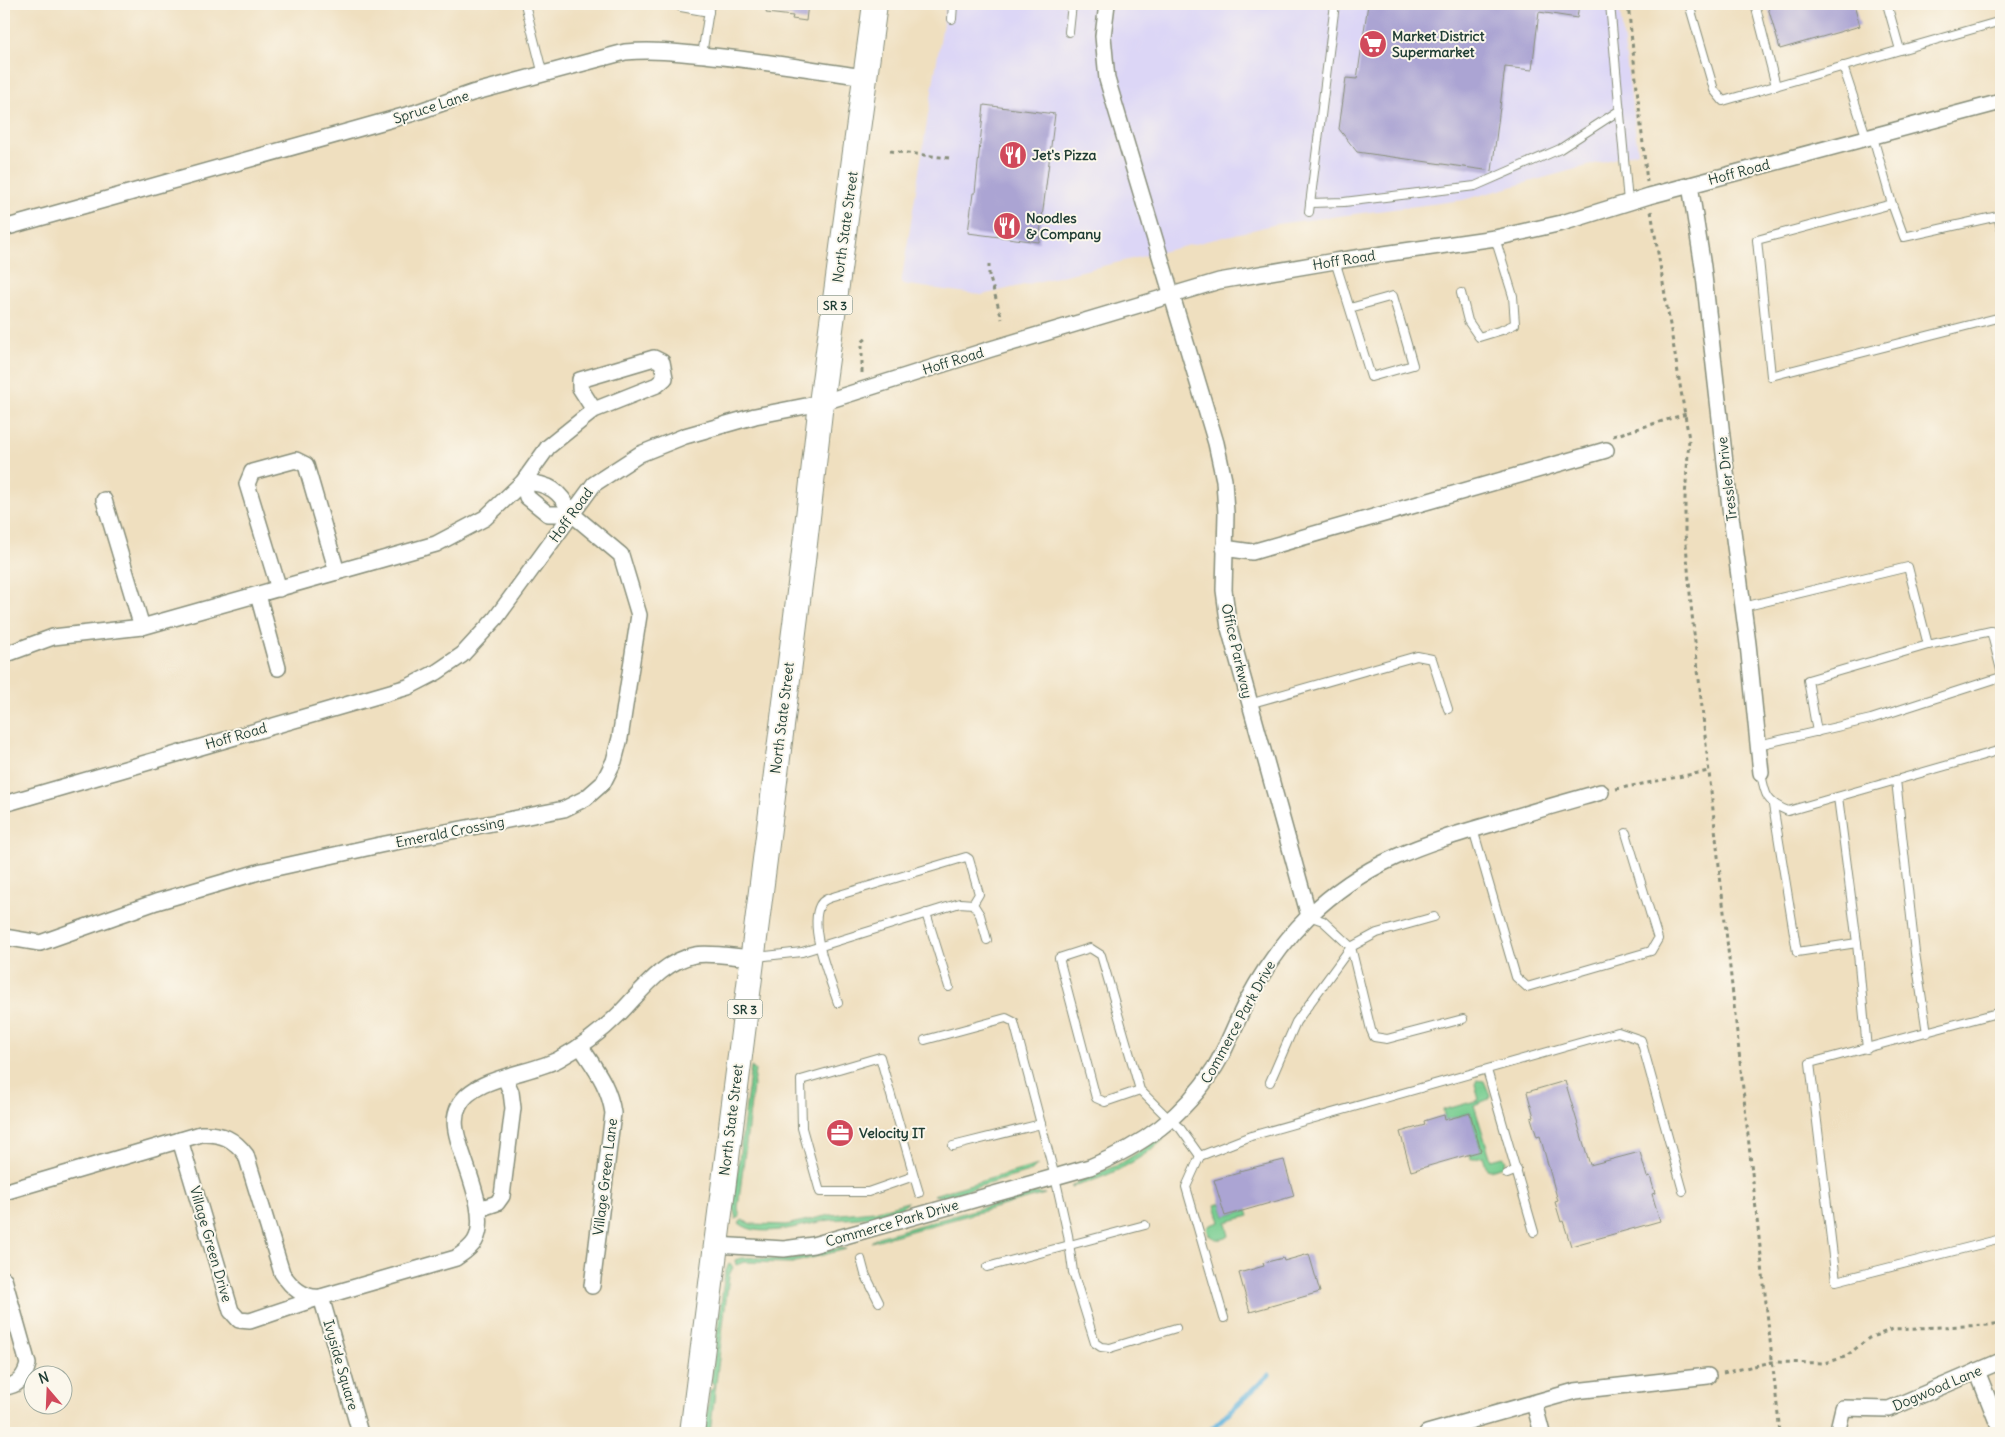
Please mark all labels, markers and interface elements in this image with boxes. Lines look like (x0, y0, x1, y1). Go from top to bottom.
place label: Market District Supermarket (1392, 27, 1485, 61)
supermarket icon: Market District Supermarket (1358, 29, 1388, 59)
street label: Spruce Lane (391, 86, 471, 128)
restaurant icon: Jet's Pizza (998, 140, 1028, 170)
place label: Jet's Pizza (1032, 146, 1097, 164)
street label: Hoff Road (1706, 155, 1772, 189)
street label: North State Street (828, 170, 862, 284)
place label: Noodles & Company (1026, 209, 1101, 243)
restaurant icon: Noodles & Company (992, 211, 1022, 241)
street label: Hoff Road (1311, 246, 1377, 274)
road number: SR 3 (818, 296, 852, 314)
street label: Hoff Road (920, 343, 986, 379)
street label: Tressler Drive (1713, 436, 1741, 522)
street label: Hoff Road (545, 484, 597, 546)
street label: Office Parkway (1217, 602, 1257, 700)
street label: North State Street (766, 661, 798, 775)
street label: Hoff Road (203, 719, 269, 753)
street label: Emerald Crossing (394, 813, 506, 851)
street label: Commerce Park Drive (1197, 957, 1279, 1087)
road number: SR 3 (728, 1000, 762, 1019)
street label: North State Street (715, 1063, 747, 1177)
street label: Village Green Lane (589, 1117, 621, 1237)
office icon: Velocity IT (825, 1118, 855, 1148)
place label: Velocity IT (859, 1124, 926, 1142)
street label: Village Green Drive (186, 1184, 236, 1304)
street label: Commerce Park Drive (823, 1195, 961, 1251)
street label: Ivyside Square (319, 1318, 363, 1412)
street label: Dogwood Lane (1890, 1361, 1984, 1415)
north arrow (22, 1364, 72, 1414)
text: N (36, 1368, 51, 1388)

